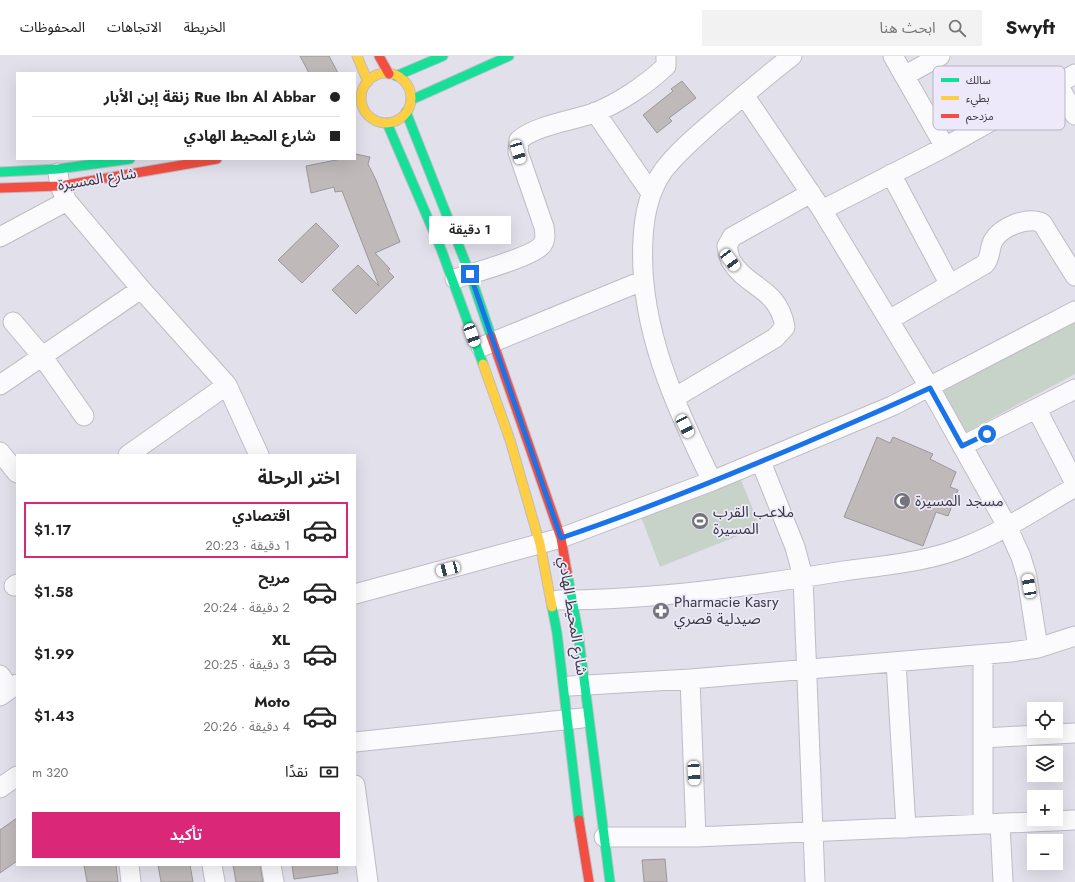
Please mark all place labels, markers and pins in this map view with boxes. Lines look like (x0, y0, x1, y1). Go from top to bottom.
place label: مسجد المسيرة (915, 490, 1004, 512)
mosque icon: مسجد المسيرة (892, 491, 912, 511)
place label: ملاعب القرب المسيرة (713, 501, 794, 540)
sports icon: ملاعب القرب المسيرة (690, 511, 710, 531)
place label: Pharmacie Kasry صيدلية قصري (674, 591, 779, 630)
pharmacy icon: Pharmacie Kasry صيدلية قصري (651, 601, 671, 621)

